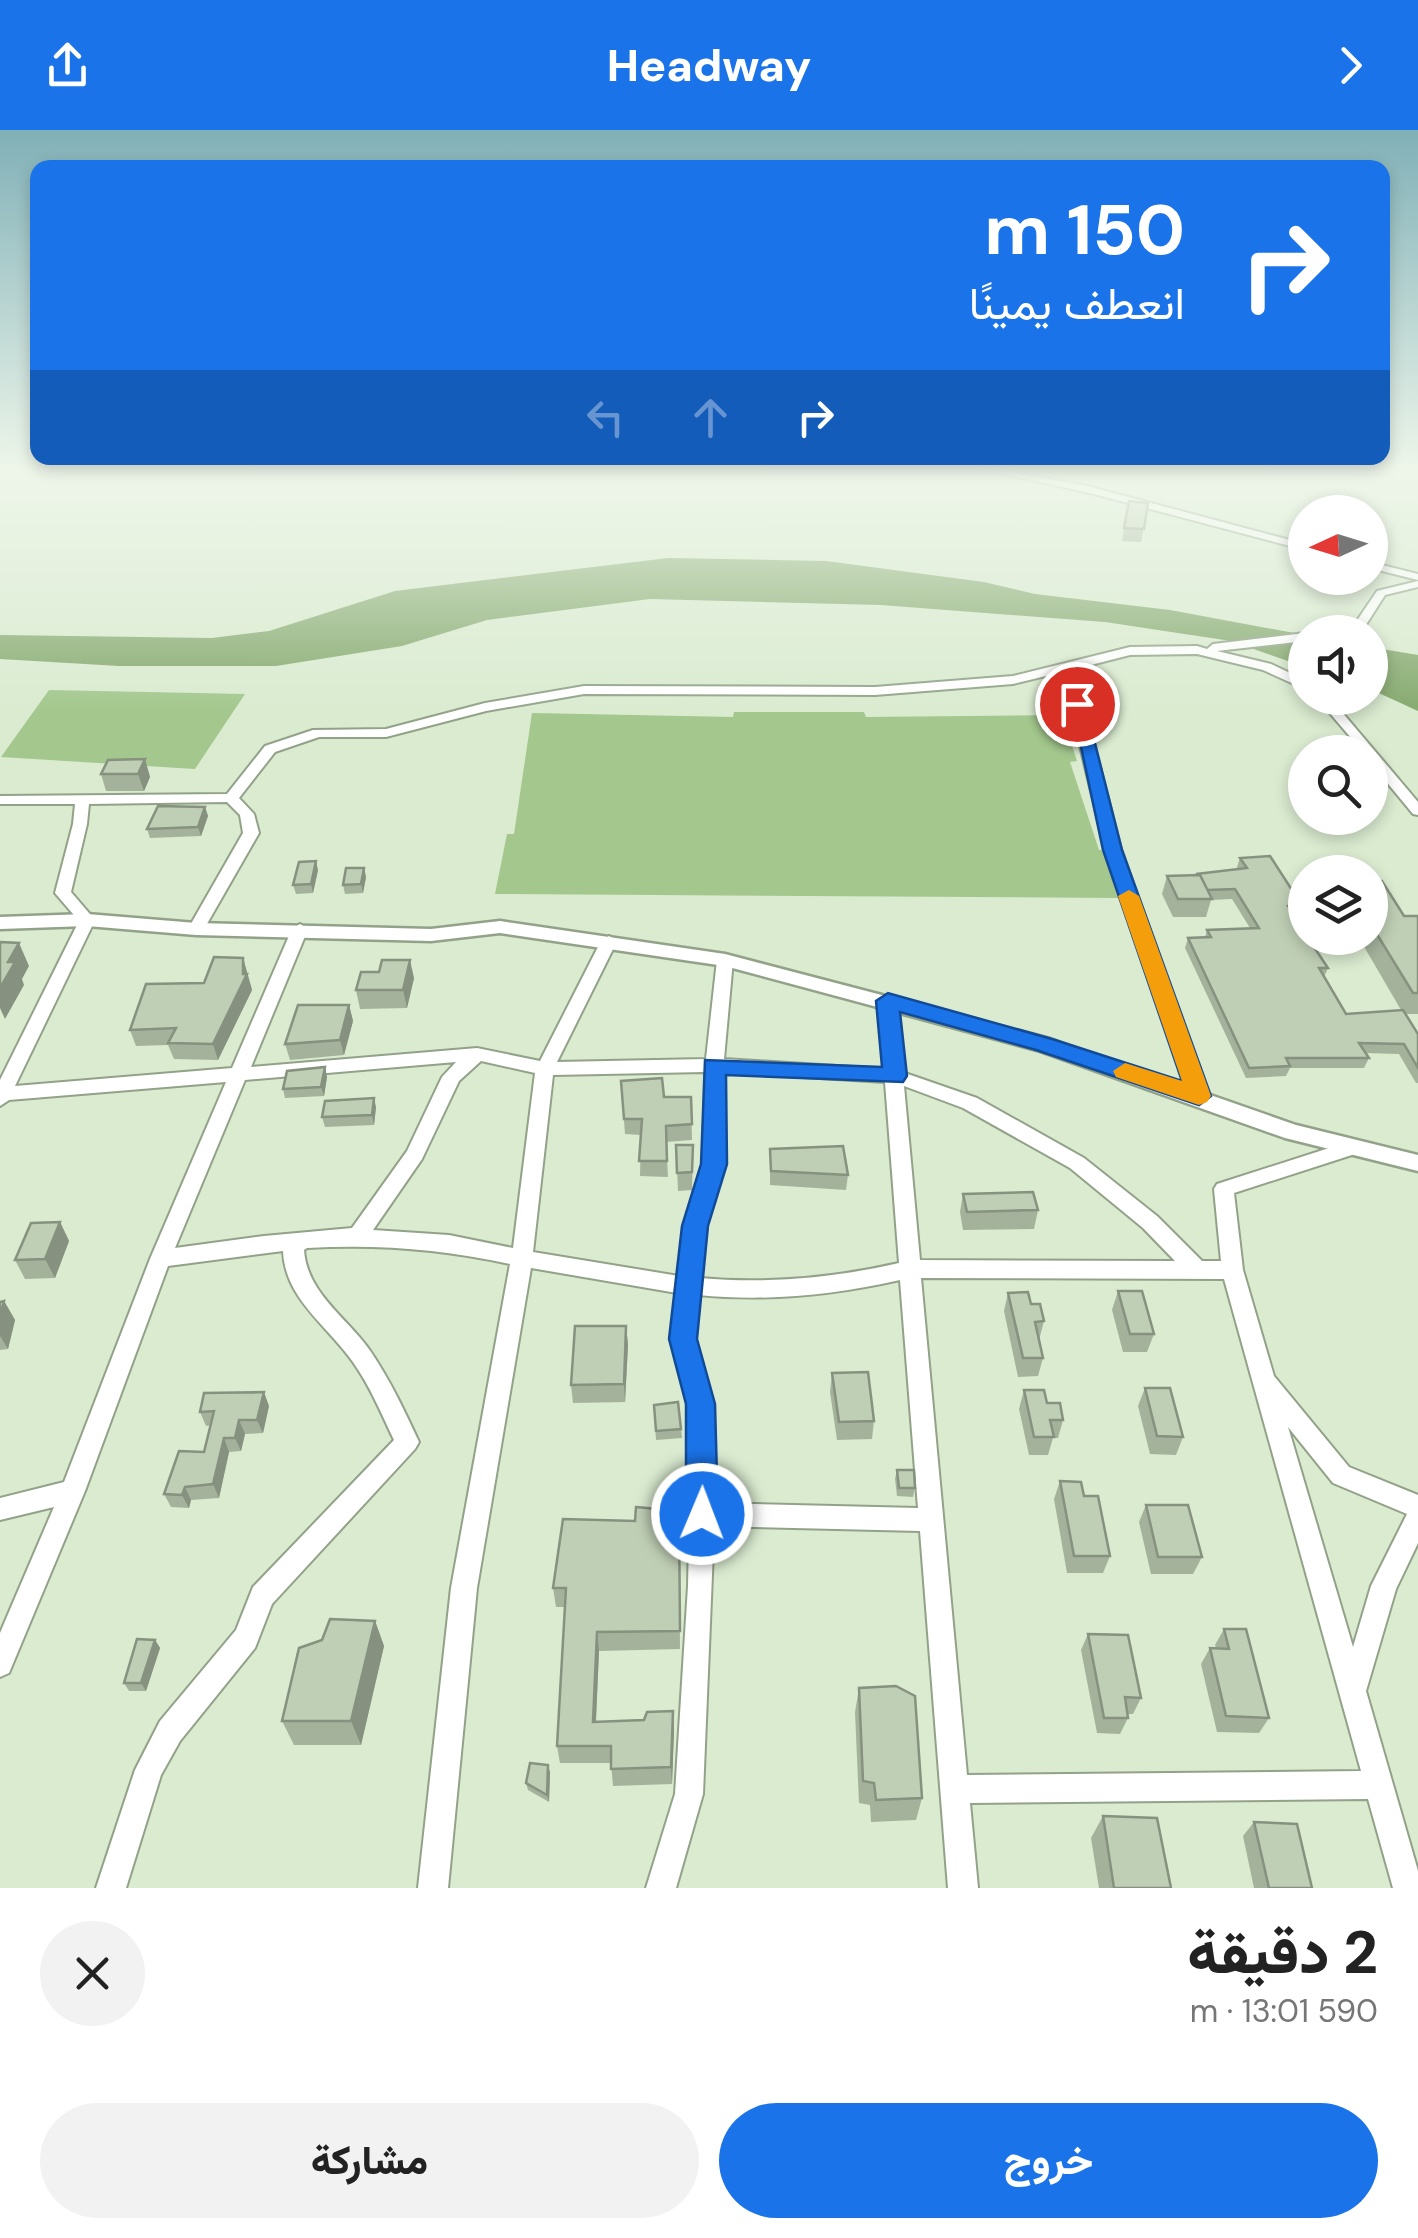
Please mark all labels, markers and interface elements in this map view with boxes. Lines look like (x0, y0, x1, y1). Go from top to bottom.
text: Headway (607, 36, 811, 95)
icon: share (40, 38, 95, 93)
icon: forward (1323, 38, 1378, 93)
text: 150 m (984, 185, 1185, 276)
icon: right (1220, 200, 1350, 330)
text: انعطف يمينًا (969, 274, 1185, 333)
icon: left (578, 390, 633, 445)
icon: ahead (683, 390, 738, 445)
icon: right (788, 390, 843, 445)
north arrow (1288, 495, 1388, 595)
map controls (1288, 495, 1388, 955)
button: sound (1288, 615, 1388, 715)
pin (1035, 662, 1120, 747)
icon: arrive (1050, 677, 1105, 732)
button: search (1288, 735, 1388, 835)
button: layers (1288, 855, 1388, 955)
position arrow (650, 1462, 754, 1566)
text: 2 دقيقة (1187, 1913, 1378, 1992)
button: close (40, 1921, 145, 2026)
text: 590 m · 13:01 (1190, 1990, 1378, 2032)
button: مشاركة (40, 2103, 699, 2218)
button: خروج (719, 2103, 1378, 2218)

